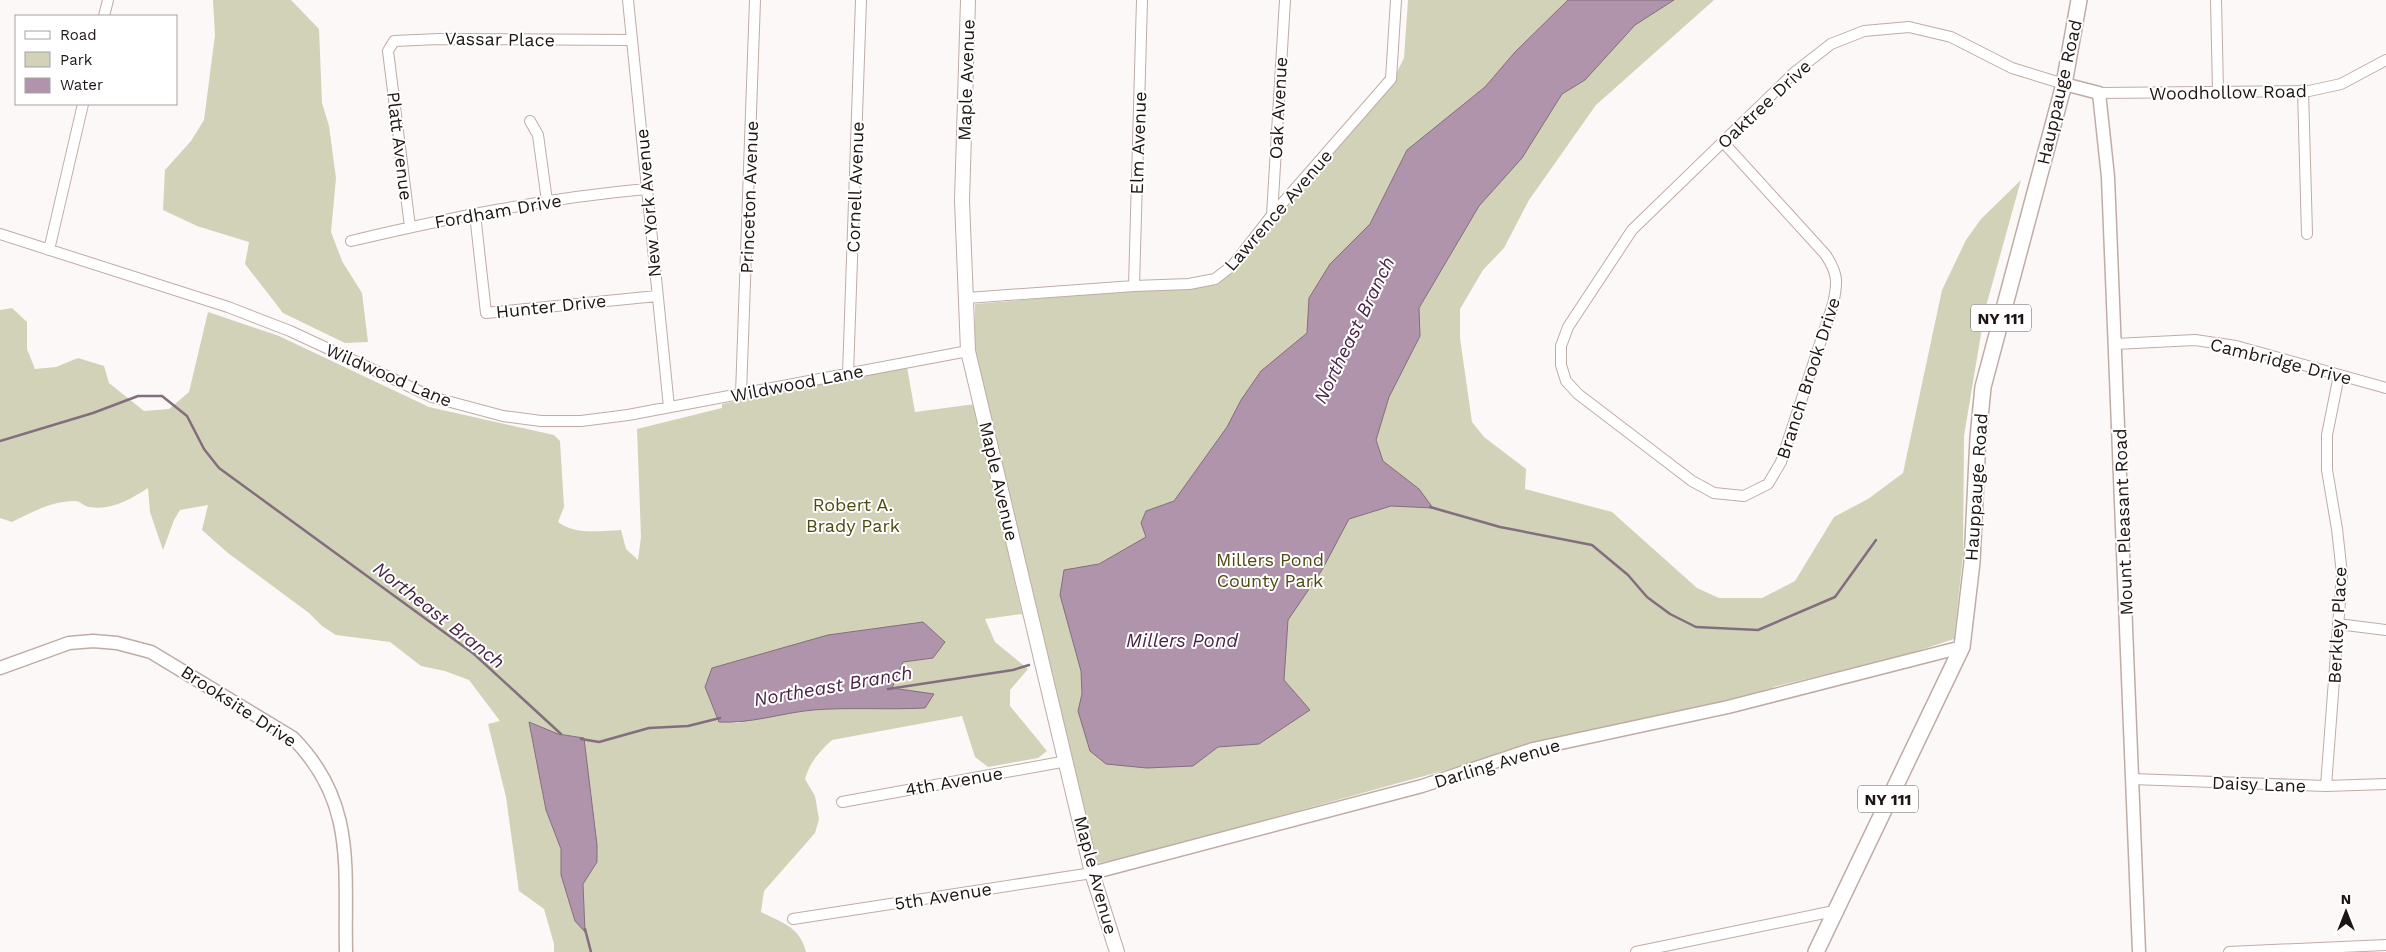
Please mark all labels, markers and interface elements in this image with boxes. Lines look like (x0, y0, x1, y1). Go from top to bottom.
legend (15, 15, 178, 105)
street label: Hauppauge Road (2032, 17, 2086, 167)
street label: Maple Avenue (953, 19, 979, 141)
text: Road (60, 26, 97, 44)
street label: Vassar Place (445, 28, 555, 50)
text: Park (60, 51, 93, 69)
street label: Oaktree Drive (1713, 55, 1815, 153)
street label: Oak Avenue (1265, 56, 1291, 160)
text: Water (60, 76, 103, 94)
street label: Woodhollow Road (2149, 80, 2307, 104)
street label: Platt Avenue (383, 90, 417, 202)
street label: Elm Avenue (1126, 91, 1150, 195)
street label: Princeton Avenue (736, 120, 762, 274)
street label: Cornell Avenue (842, 121, 868, 253)
street label: New York Avenue (631, 128, 665, 278)
street label: Lawrence Avenue (1220, 145, 1336, 275)
street label: Fordham Drive (433, 189, 563, 233)
water label: Northeast Branch (1308, 253, 1400, 407)
street label: Hunter Drive (495, 290, 607, 322)
street label: Branch Brook Drive (1772, 295, 1844, 461)
road number: NY 111 (1971, 304, 2031, 332)
street label: Cambridge Drive (2208, 333, 2354, 389)
street label: Wildwood Lane (323, 339, 455, 411)
street label: Wildwood Lane (729, 360, 865, 406)
street label: Hauppauge Road (1960, 412, 1992, 562)
street label: Maple Avenue (975, 419, 1023, 543)
street label: Mount Pleasant Road (2109, 428, 2137, 616)
park label: Robert A. Brady Park (806, 494, 900, 536)
park label: Millers Pond County Park (1216, 549, 1324, 591)
water label: Northeast Branch (369, 556, 509, 674)
street label: Berkley Place (2323, 566, 2351, 684)
water label: Millers Pond (1126, 629, 1239, 652)
street label: Brooksite Drive (177, 661, 301, 751)
water label: Northeast Branch (752, 661, 914, 711)
street label: Darling Avenue (1431, 734, 1563, 792)
street label: 4th Avenue (904, 762, 1004, 800)
street label: Daisy Lane (2211, 772, 2307, 796)
road number: NY 111 (1858, 786, 1918, 812)
street label: Maple Avenue (1070, 813, 1122, 937)
street label: 5th Avenue (893, 878, 993, 914)
north arrow (2321, 887, 2371, 937)
text: N (2341, 891, 2351, 907)

